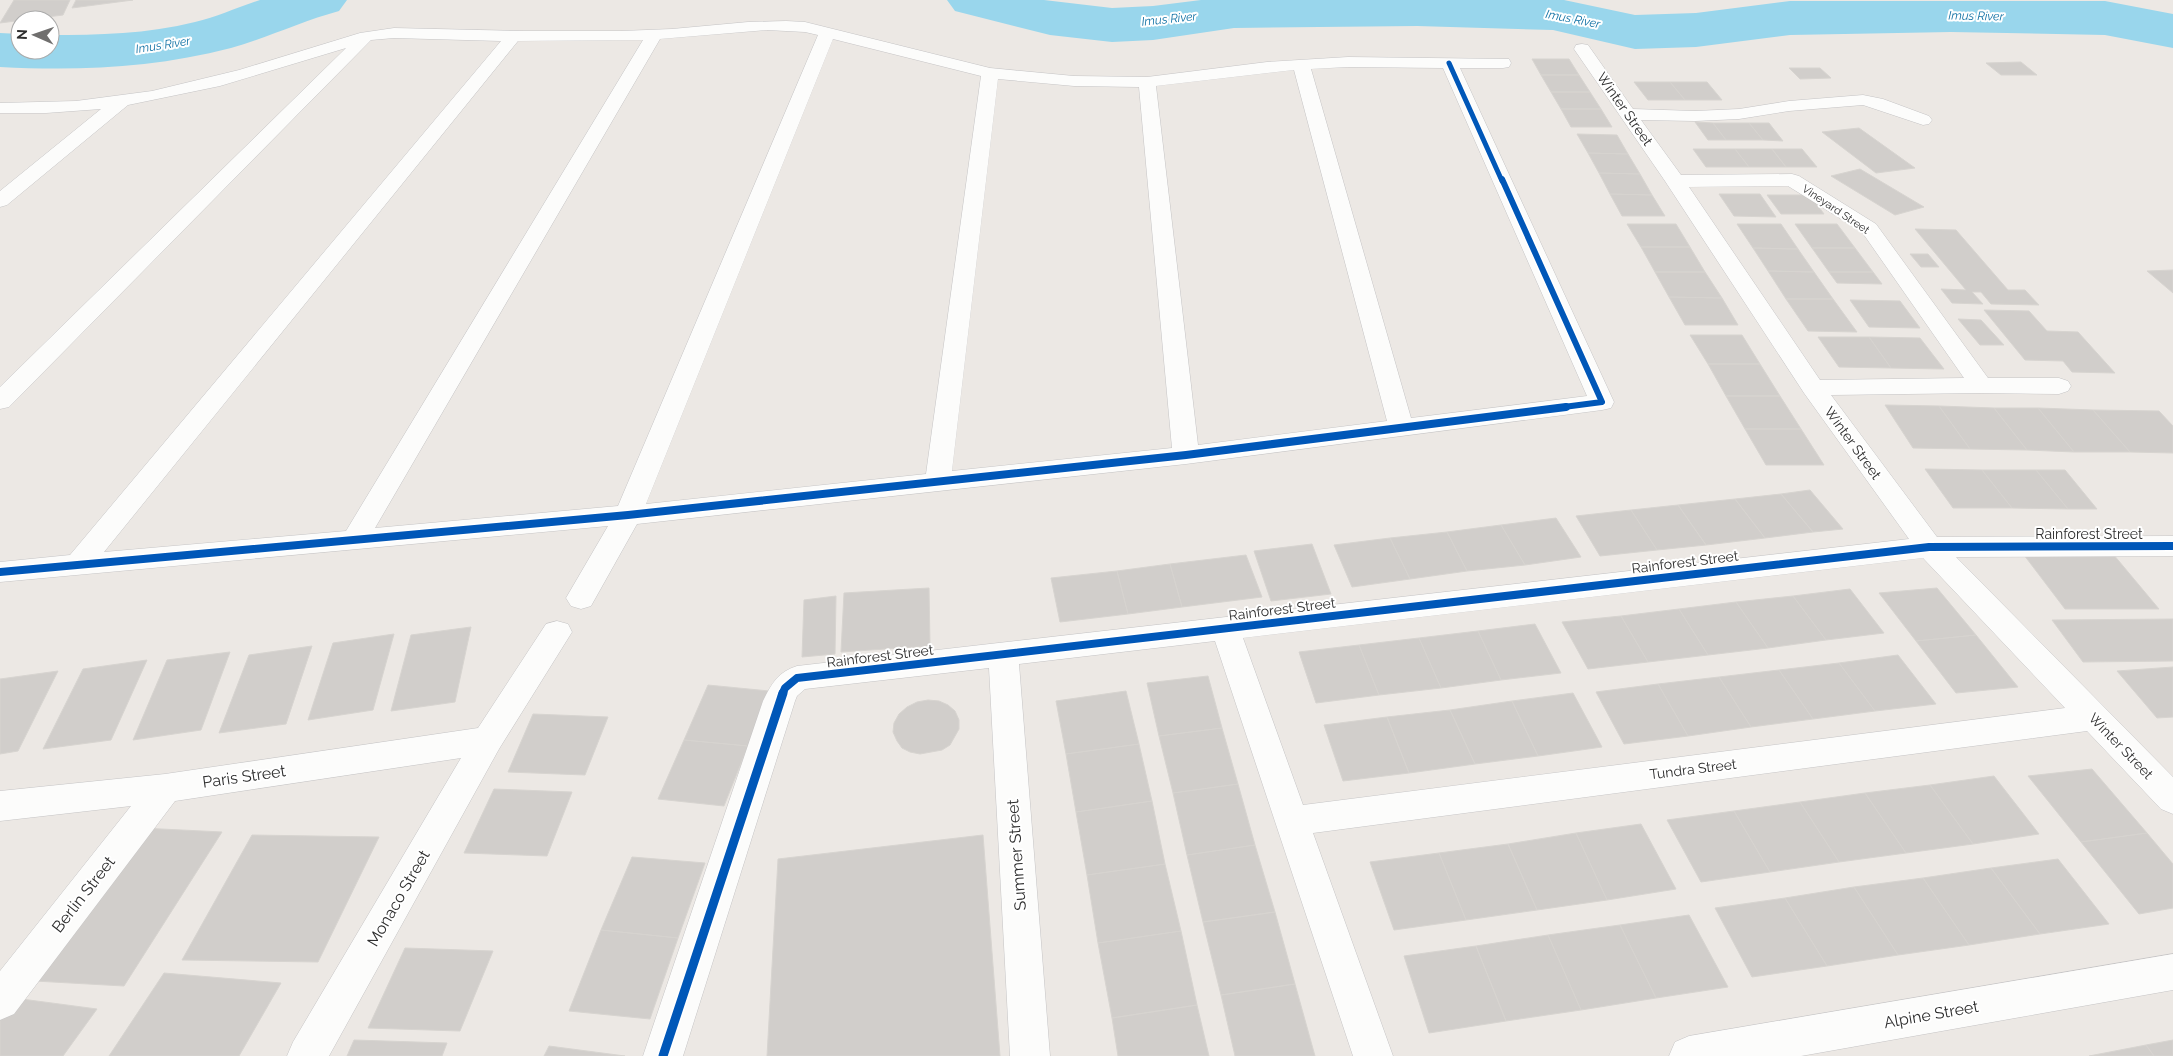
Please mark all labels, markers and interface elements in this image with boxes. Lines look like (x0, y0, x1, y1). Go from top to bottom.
water label: Imus River (1545, 7, 1602, 31)
water label: Imus River (1141, 9, 1198, 29)
water label: Imus River (1948, 9, 2005, 23)
north arrow (10, 10, 60, 60)
text: N (14, 29, 30, 40)
water label: Imus River (135, 34, 192, 56)
street label: Winter Street (1594, 69, 1656, 149)
street label: Vineyard Street (1800, 182, 1872, 237)
street label: Winter Street (1821, 404, 1885, 483)
street label: Rainforest Street (2035, 526, 2143, 542)
street label: Rainforest Street (1631, 547, 1740, 576)
street label: Rainforest Street (1228, 594, 1337, 623)
street label: Rainforest Street (826, 641, 935, 670)
street label: Winter Street (2086, 710, 2157, 783)
street label: Tundra Street (1649, 756, 1738, 782)
street label: Paris Street (201, 761, 288, 792)
street label: Summer Street (1003, 798, 1030, 911)
street label: Monaco Street (363, 846, 434, 950)
street label: Berlin Street (48, 852, 119, 936)
street label: Alpine Street (1882, 997, 1980, 1032)

